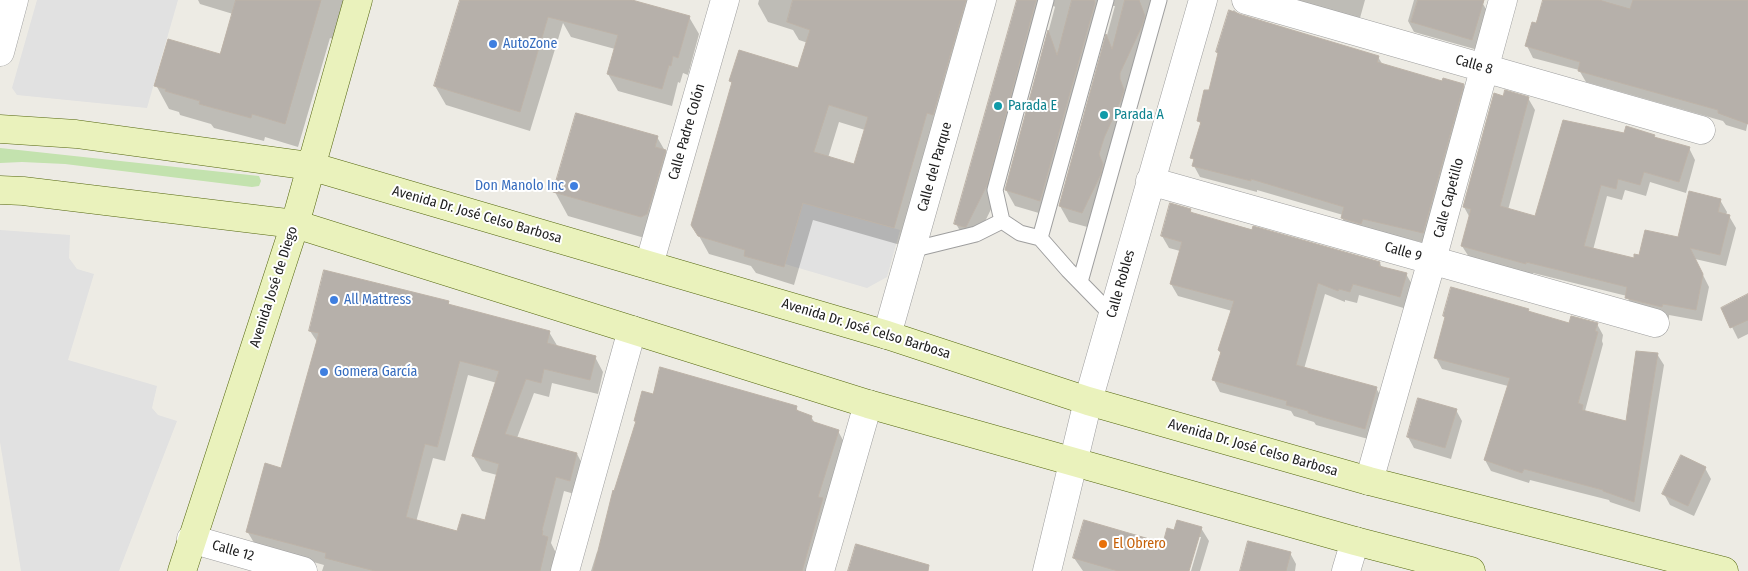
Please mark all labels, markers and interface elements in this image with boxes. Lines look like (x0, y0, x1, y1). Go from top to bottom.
place label: AutoZone (503, 36, 557, 52)
marker: AutoZone (487, 38, 499, 50)
street label: Calle 8 (1453, 52, 1495, 78)
street label: Calle Padre Colón (665, 82, 709, 182)
place label: Parada E (1008, 98, 1057, 114)
marker: Parada E (992, 100, 1004, 112)
place label: Parada A (1114, 107, 1164, 123)
marker: Parada A (1098, 109, 1110, 121)
street label: Calle del Parque (914, 120, 956, 214)
street label: Calle Capetillo (1430, 156, 1468, 240)
place label: Don Manolo Inc (475, 178, 564, 194)
marker: Don Manolo Inc (568, 180, 580, 192)
street label: Avenida Dr. José Celso Barbosa (390, 183, 564, 247)
street label: Avenida José de Diego (246, 224, 302, 350)
street label: Calle 9 (1382, 239, 1424, 265)
street label: Calle Robles (1103, 248, 1139, 320)
place label: All Mattress (344, 292, 411, 308)
marker: All Mattress (328, 294, 340, 306)
street label: Avenida Dr. José Celso Barbosa (780, 295, 952, 363)
place label: Gomera García (334, 364, 417, 380)
marker: Gomera García (318, 366, 330, 378)
street label: Avenida Dr. José Celso Barbosa (1166, 416, 1340, 480)
place label: El Obrero (1113, 536, 1166, 552)
street label: Calle 12 (210, 537, 256, 565)
marker: El Obrero (1097, 538, 1109, 550)

